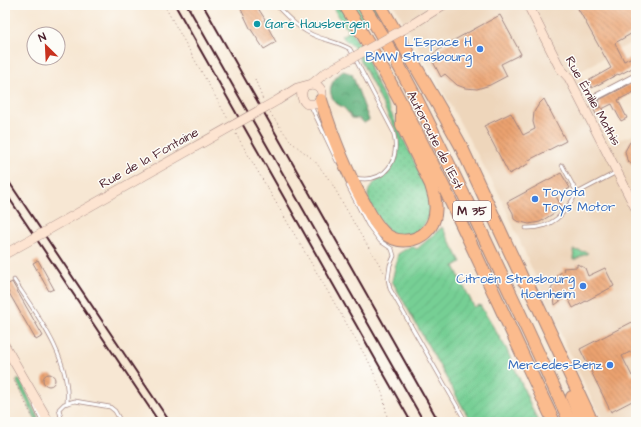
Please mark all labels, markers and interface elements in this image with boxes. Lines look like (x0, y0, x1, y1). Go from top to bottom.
place label: Gare Hausbergen (265, 15, 370, 34)
marker: Gare Hausbergen (252, 19, 262, 29)
north arrow (26, 26, 66, 66)
text: N (36, 29, 48, 46)
place label: L'Espace H BMW Strasbourg (366, 33, 472, 67)
marker: L'Espace H BMW Strasbourg (475, 44, 485, 54)
street label: Rue Émile Mathis (561, 53, 625, 149)
street label: Autoroute de l’Est (402, 88, 468, 193)
street label: Rue de la Fontaine (96, 123, 202, 193)
place label: Toyota Toys Motor (543, 183, 615, 217)
marker: Toyota Toys Motor (530, 194, 540, 204)
road number: M 35 (453, 201, 491, 221)
place label: Citroën Strasbourg Hoenheim (456, 270, 576, 303)
marker: Citroën Strasbourg Hoenheim (578, 281, 588, 291)
place label: Mercedes-Benz (508, 356, 603, 374)
marker: Mercedes-Benz (605, 360, 615, 370)

